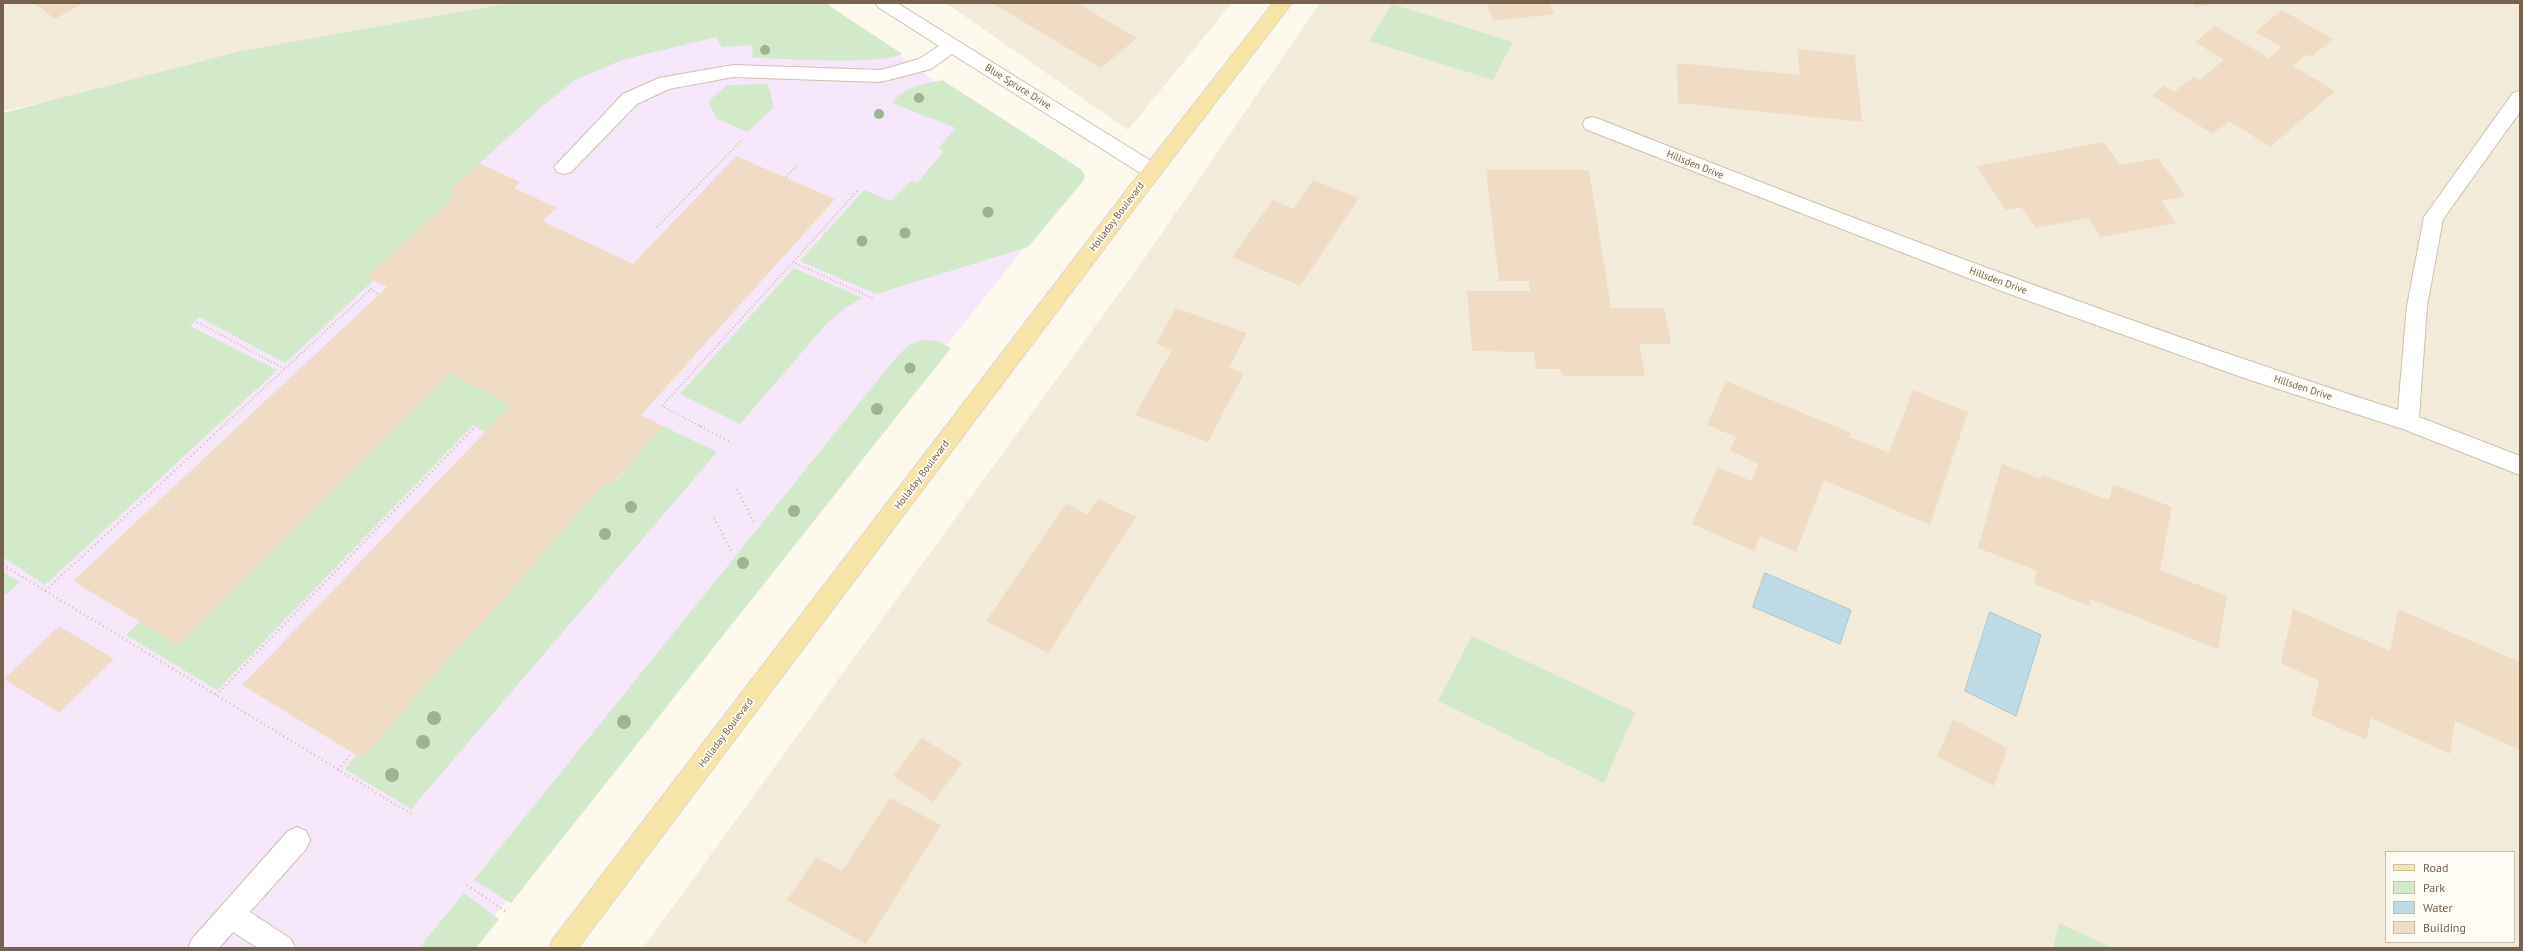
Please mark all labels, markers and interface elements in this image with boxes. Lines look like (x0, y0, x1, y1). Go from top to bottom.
street label: Blue Spruce Drive (983, 62, 1053, 112)
street label: Hillsden Drive (1665, 148, 1725, 182)
street label: Holladay Boulevard (1087, 180, 1147, 254)
street label: Hillsden Drive (1968, 265, 2028, 297)
street label: Hillsden Drive (2272, 373, 2334, 403)
street label: Holladay Boulevard (892, 438, 952, 512)
street label: Holladay Boulevard (696, 696, 756, 770)
legend (2385, 851, 2515, 943)
text: Road (2423, 860, 2448, 875)
text: Park (2423, 880, 2445, 895)
text: Water (2423, 900, 2453, 915)
text: Building (2423, 920, 2466, 935)

